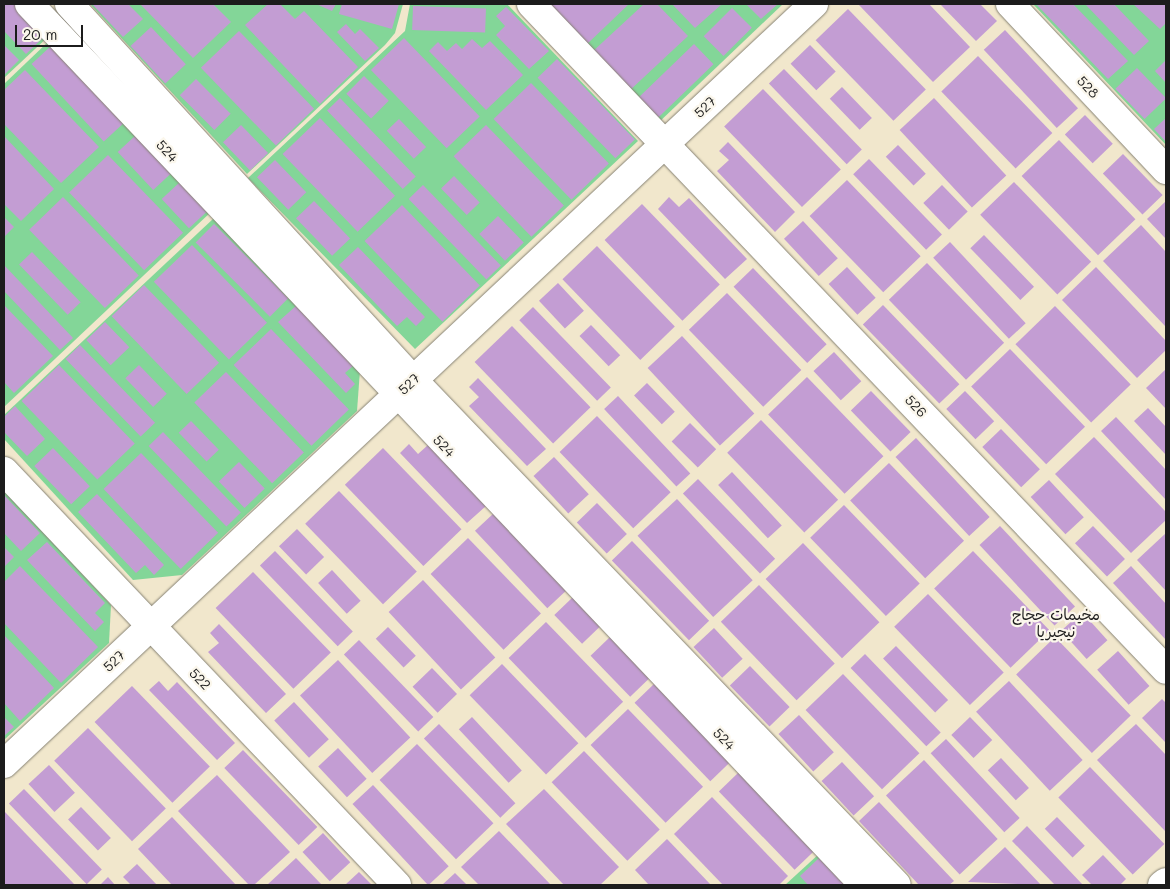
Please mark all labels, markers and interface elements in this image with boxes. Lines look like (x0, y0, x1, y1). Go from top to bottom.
scale bar (18, 15, 85, 47)
text: 20 m (23, 24, 57, 44)
street label: 528 (1074, 72, 1102, 102)
street label: 527 (691, 93, 719, 121)
street label: 524 (153, 136, 181, 166)
street label: 527 (395, 370, 423, 398)
street label: 526 (901, 391, 931, 421)
street label: 524 (430, 431, 458, 461)
district label: مخيمات حجاج نيجيريا (1012, 605, 1100, 640)
street label: 527 (100, 647, 128, 675)
street label: 522 (186, 665, 214, 693)
street label: 524 (710, 724, 738, 754)

